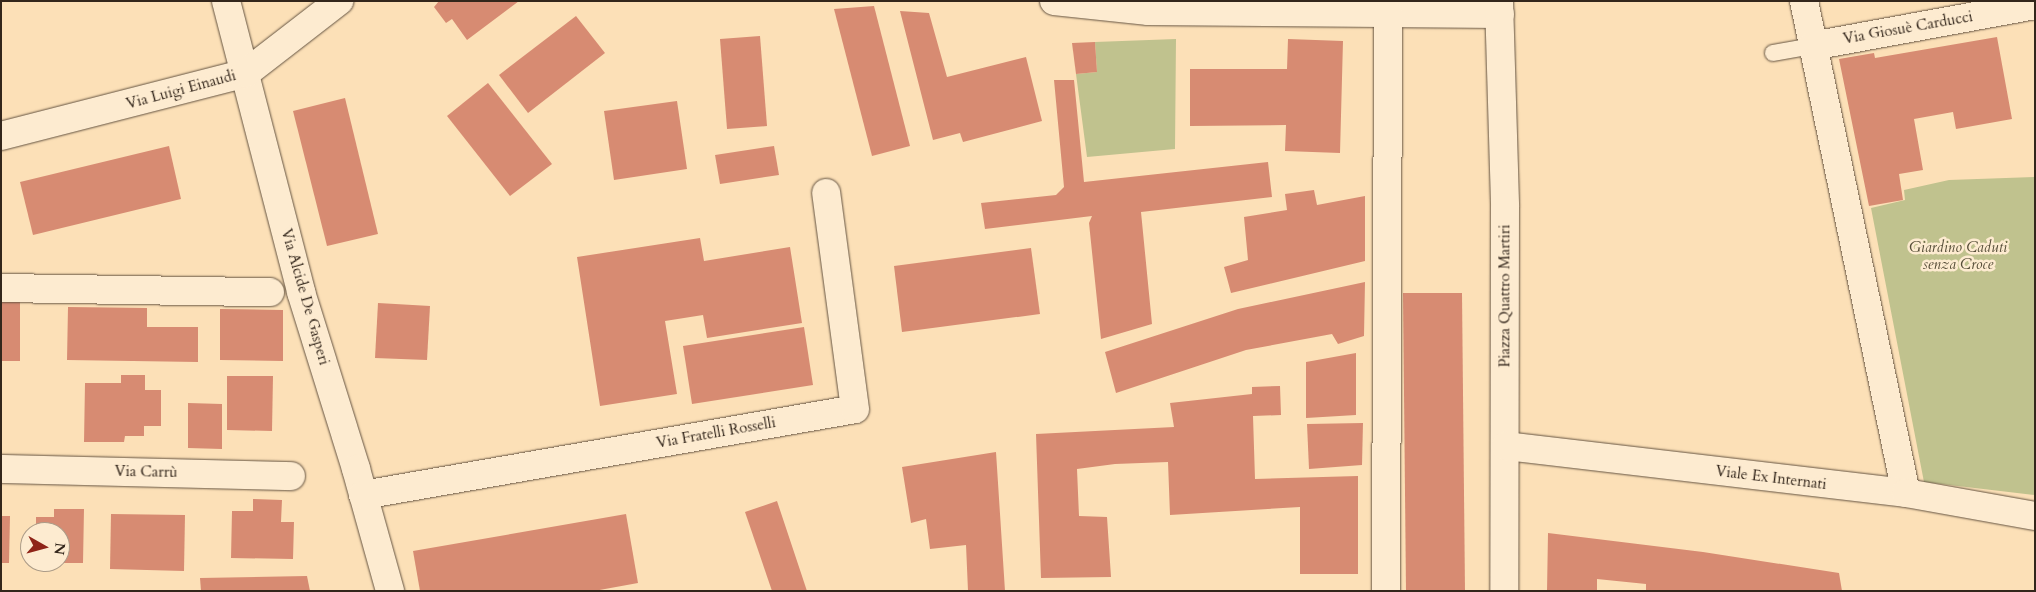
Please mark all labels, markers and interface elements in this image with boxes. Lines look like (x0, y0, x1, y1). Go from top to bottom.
street label: Via Giosuè Carducci (1842, 8, 1974, 48)
street label: Via Luigi Einaudi (124, 67, 238, 113)
street label: Piazza Quattro Martiri (1496, 225, 1514, 367)
street label: Via Alcide De Gasperi (277, 227, 333, 367)
park label: Giardino Caduti senza Croce (1909, 238, 2007, 273)
street label: Via Fratelli Rosselli (655, 414, 777, 452)
street label: Via Carrù (114, 462, 178, 482)
street label: Viale Ex Internati (1714, 462, 1828, 494)
north arrow (20, 522, 70, 572)
text: N (49, 542, 70, 556)

